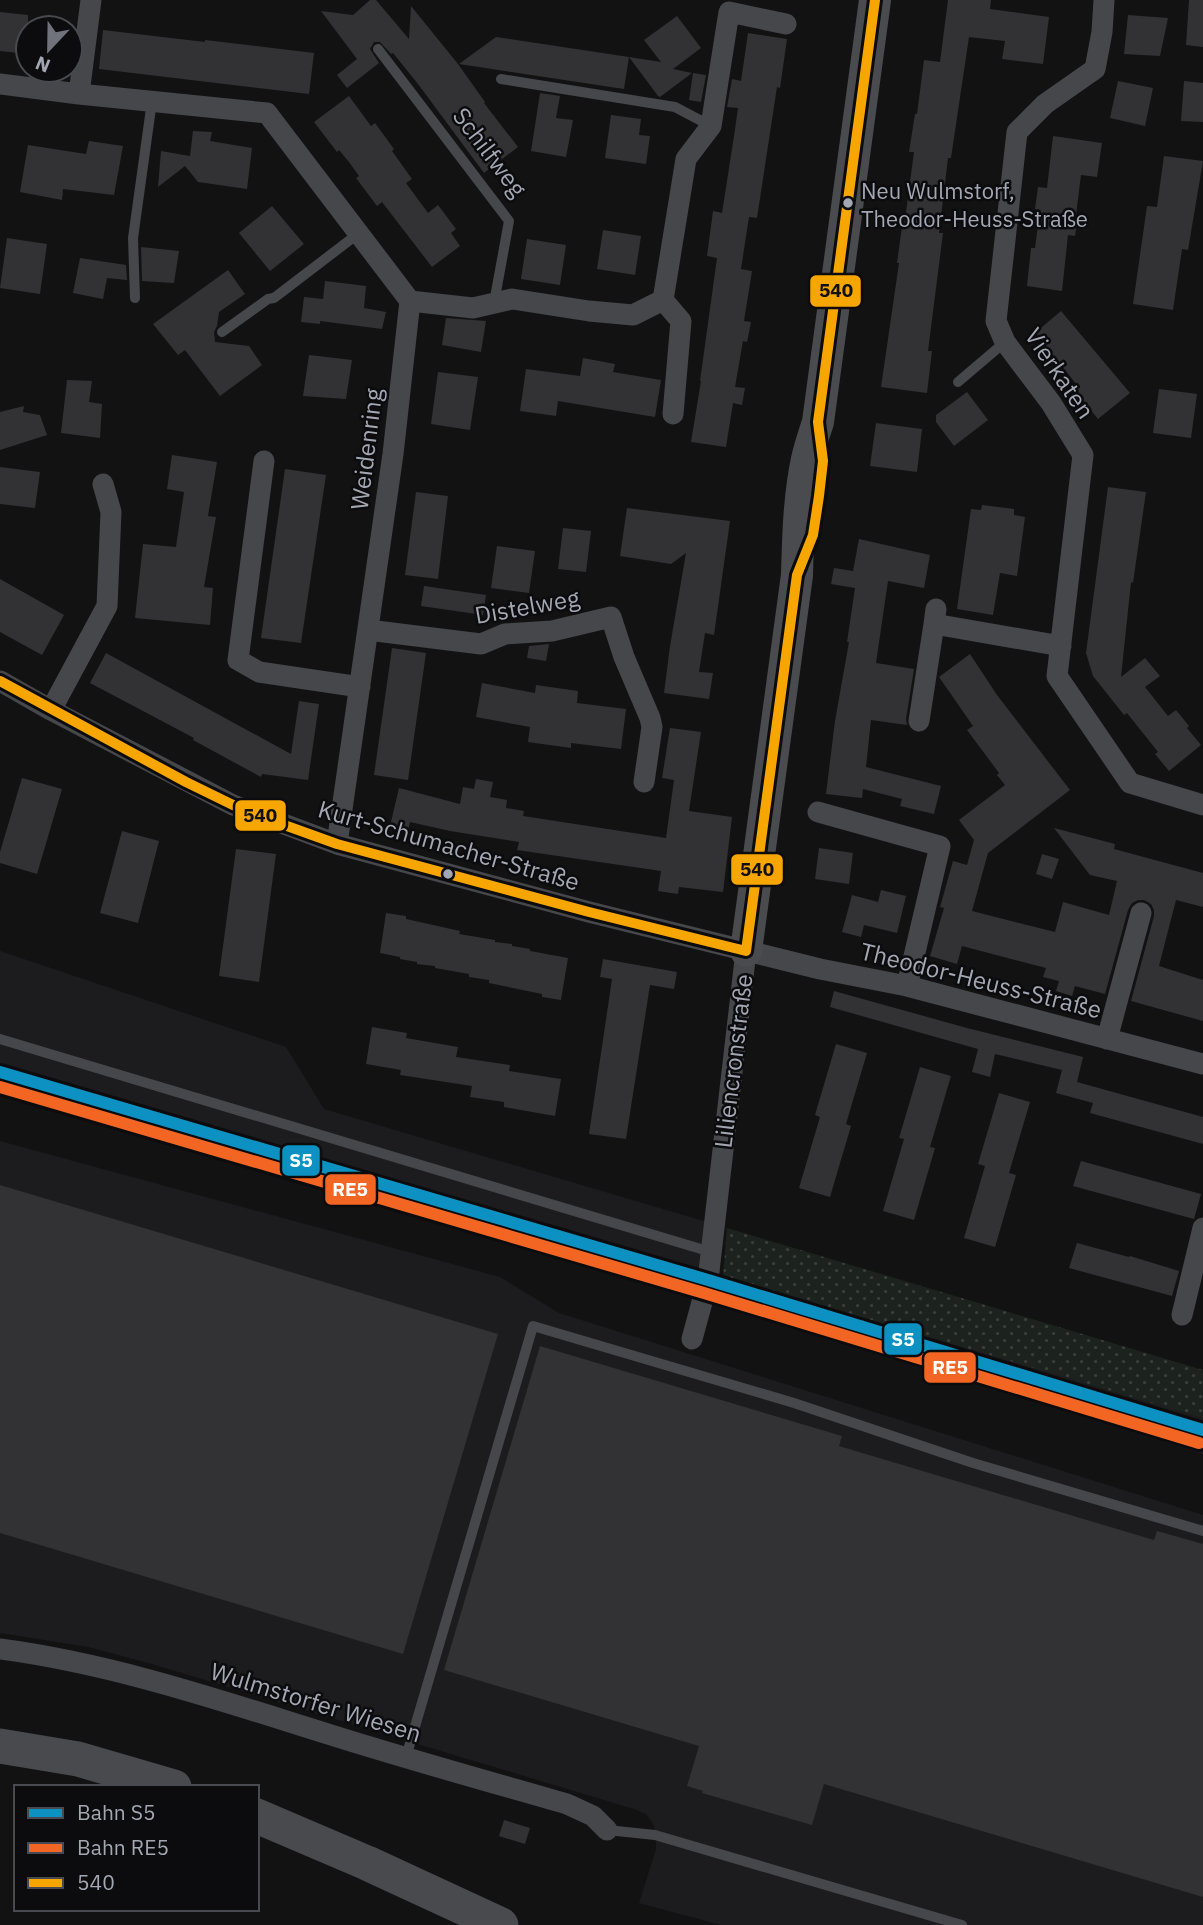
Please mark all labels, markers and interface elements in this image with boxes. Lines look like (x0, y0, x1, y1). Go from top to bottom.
north arrow (14, 14, 84, 84)
text: N (32, 51, 54, 78)
street label: Schilfweg (446, 101, 534, 203)
place label: Neu Wulmstorf, Theodor-Heuss-Straße (861, 176, 1088, 233)
marker: Neu Wulmstorf, Theodor-Heuss-Straße (841, 196, 855, 210)
line badge: 540 (809, 274, 862, 308)
text: 540 (819, 278, 853, 302)
street label: Vierkaten (1018, 321, 1102, 425)
street label: Weidenring (343, 386, 389, 512)
street label: Distelweg (472, 581, 582, 631)
street label: Kurt-Schumacher-Straße (315, 792, 583, 898)
line badge: 540 (234, 799, 287, 832)
text: 540 (243, 803, 277, 827)
line badge: 540 (730, 853, 784, 886)
text: 540 (740, 857, 774, 881)
unlabelled marker (441, 867, 455, 881)
street label: Theodor-Heuss-Straße (857, 935, 1105, 1025)
street label: Liliencronstraße (706, 972, 760, 1150)
line badge: S5 (281, 1144, 321, 1177)
text: S5 (289, 1148, 313, 1172)
line badge: RE5 (324, 1173, 377, 1206)
text: RE5 (332, 1177, 368, 1201)
line badge: S5 (883, 1322, 923, 1356)
text: S5 (891, 1327, 915, 1351)
line badge: RE5 (923, 1351, 977, 1384)
text: RE5 (932, 1355, 968, 1379)
street label: Wulmstorfer Wiesen (207, 1655, 425, 1749)
legend (14, 1785, 259, 1911)
text: Bahn S5 (77, 1798, 156, 1826)
text: Bahn RE5 (77, 1833, 169, 1861)
text: 540 (77, 1868, 115, 1896)

